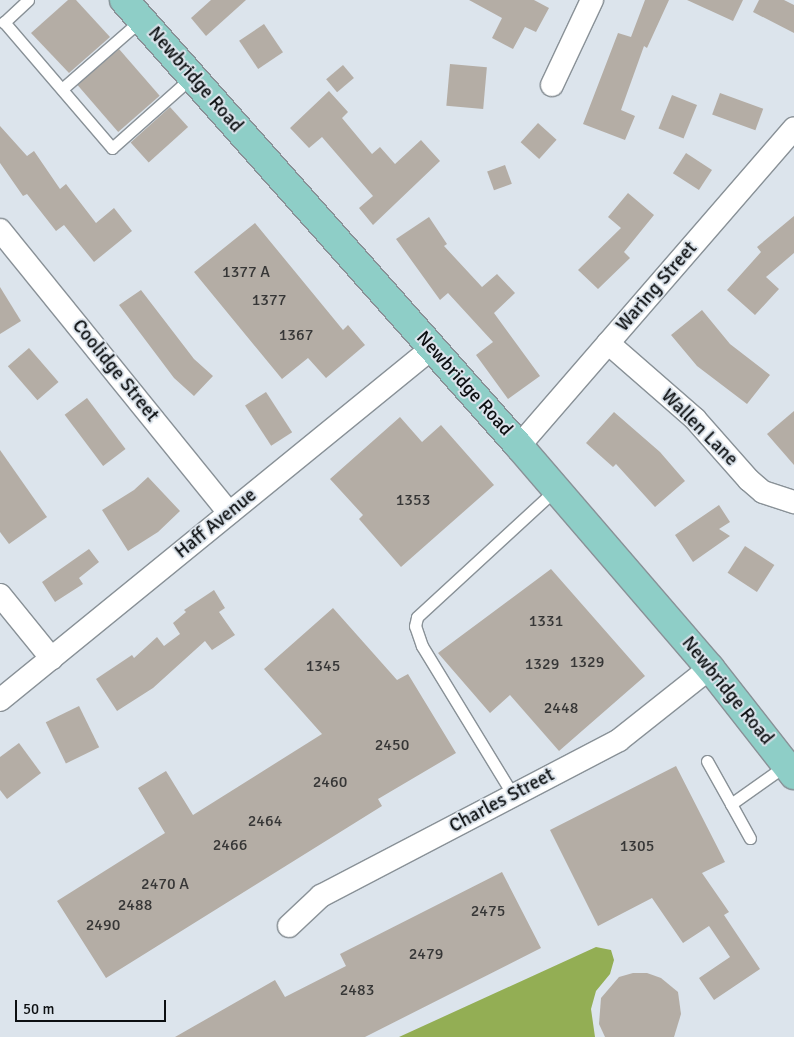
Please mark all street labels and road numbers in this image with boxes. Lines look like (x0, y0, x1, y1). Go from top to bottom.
street label: Newbridge Road (143, 22, 247, 138)
street label: Waring Street (612, 237, 702, 337)
street label: Coolidge Street (67, 315, 163, 427)
street label: Newbridge Road (411, 327, 517, 441)
street label: Wallen Lane (656, 385, 742, 471)
street label: Haff Avenue (171, 484, 261, 564)
street label: Newbridge Road (676, 632, 778, 750)
street label: Charles Street (446, 764, 558, 838)

